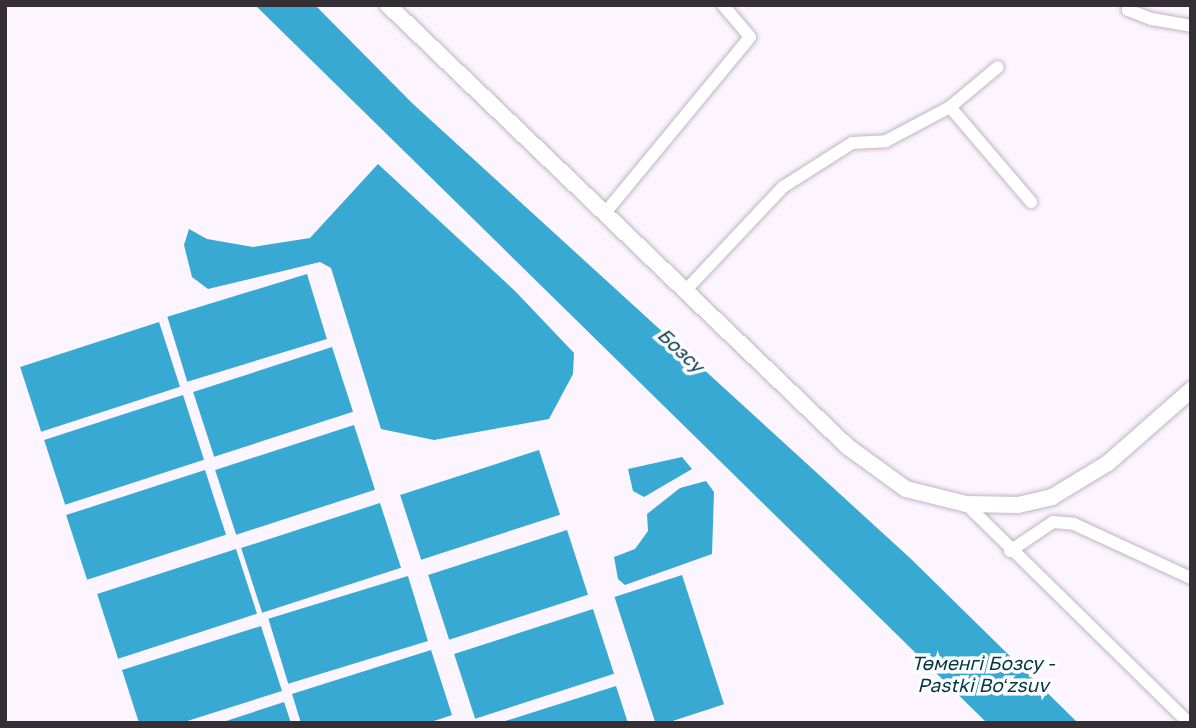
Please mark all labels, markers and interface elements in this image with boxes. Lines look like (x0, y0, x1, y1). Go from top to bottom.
water label: Бозсу (653, 323, 709, 377)
water label: Төменгі Бозсу - Pastki Boʻzsuv (912, 652, 1054, 696)

